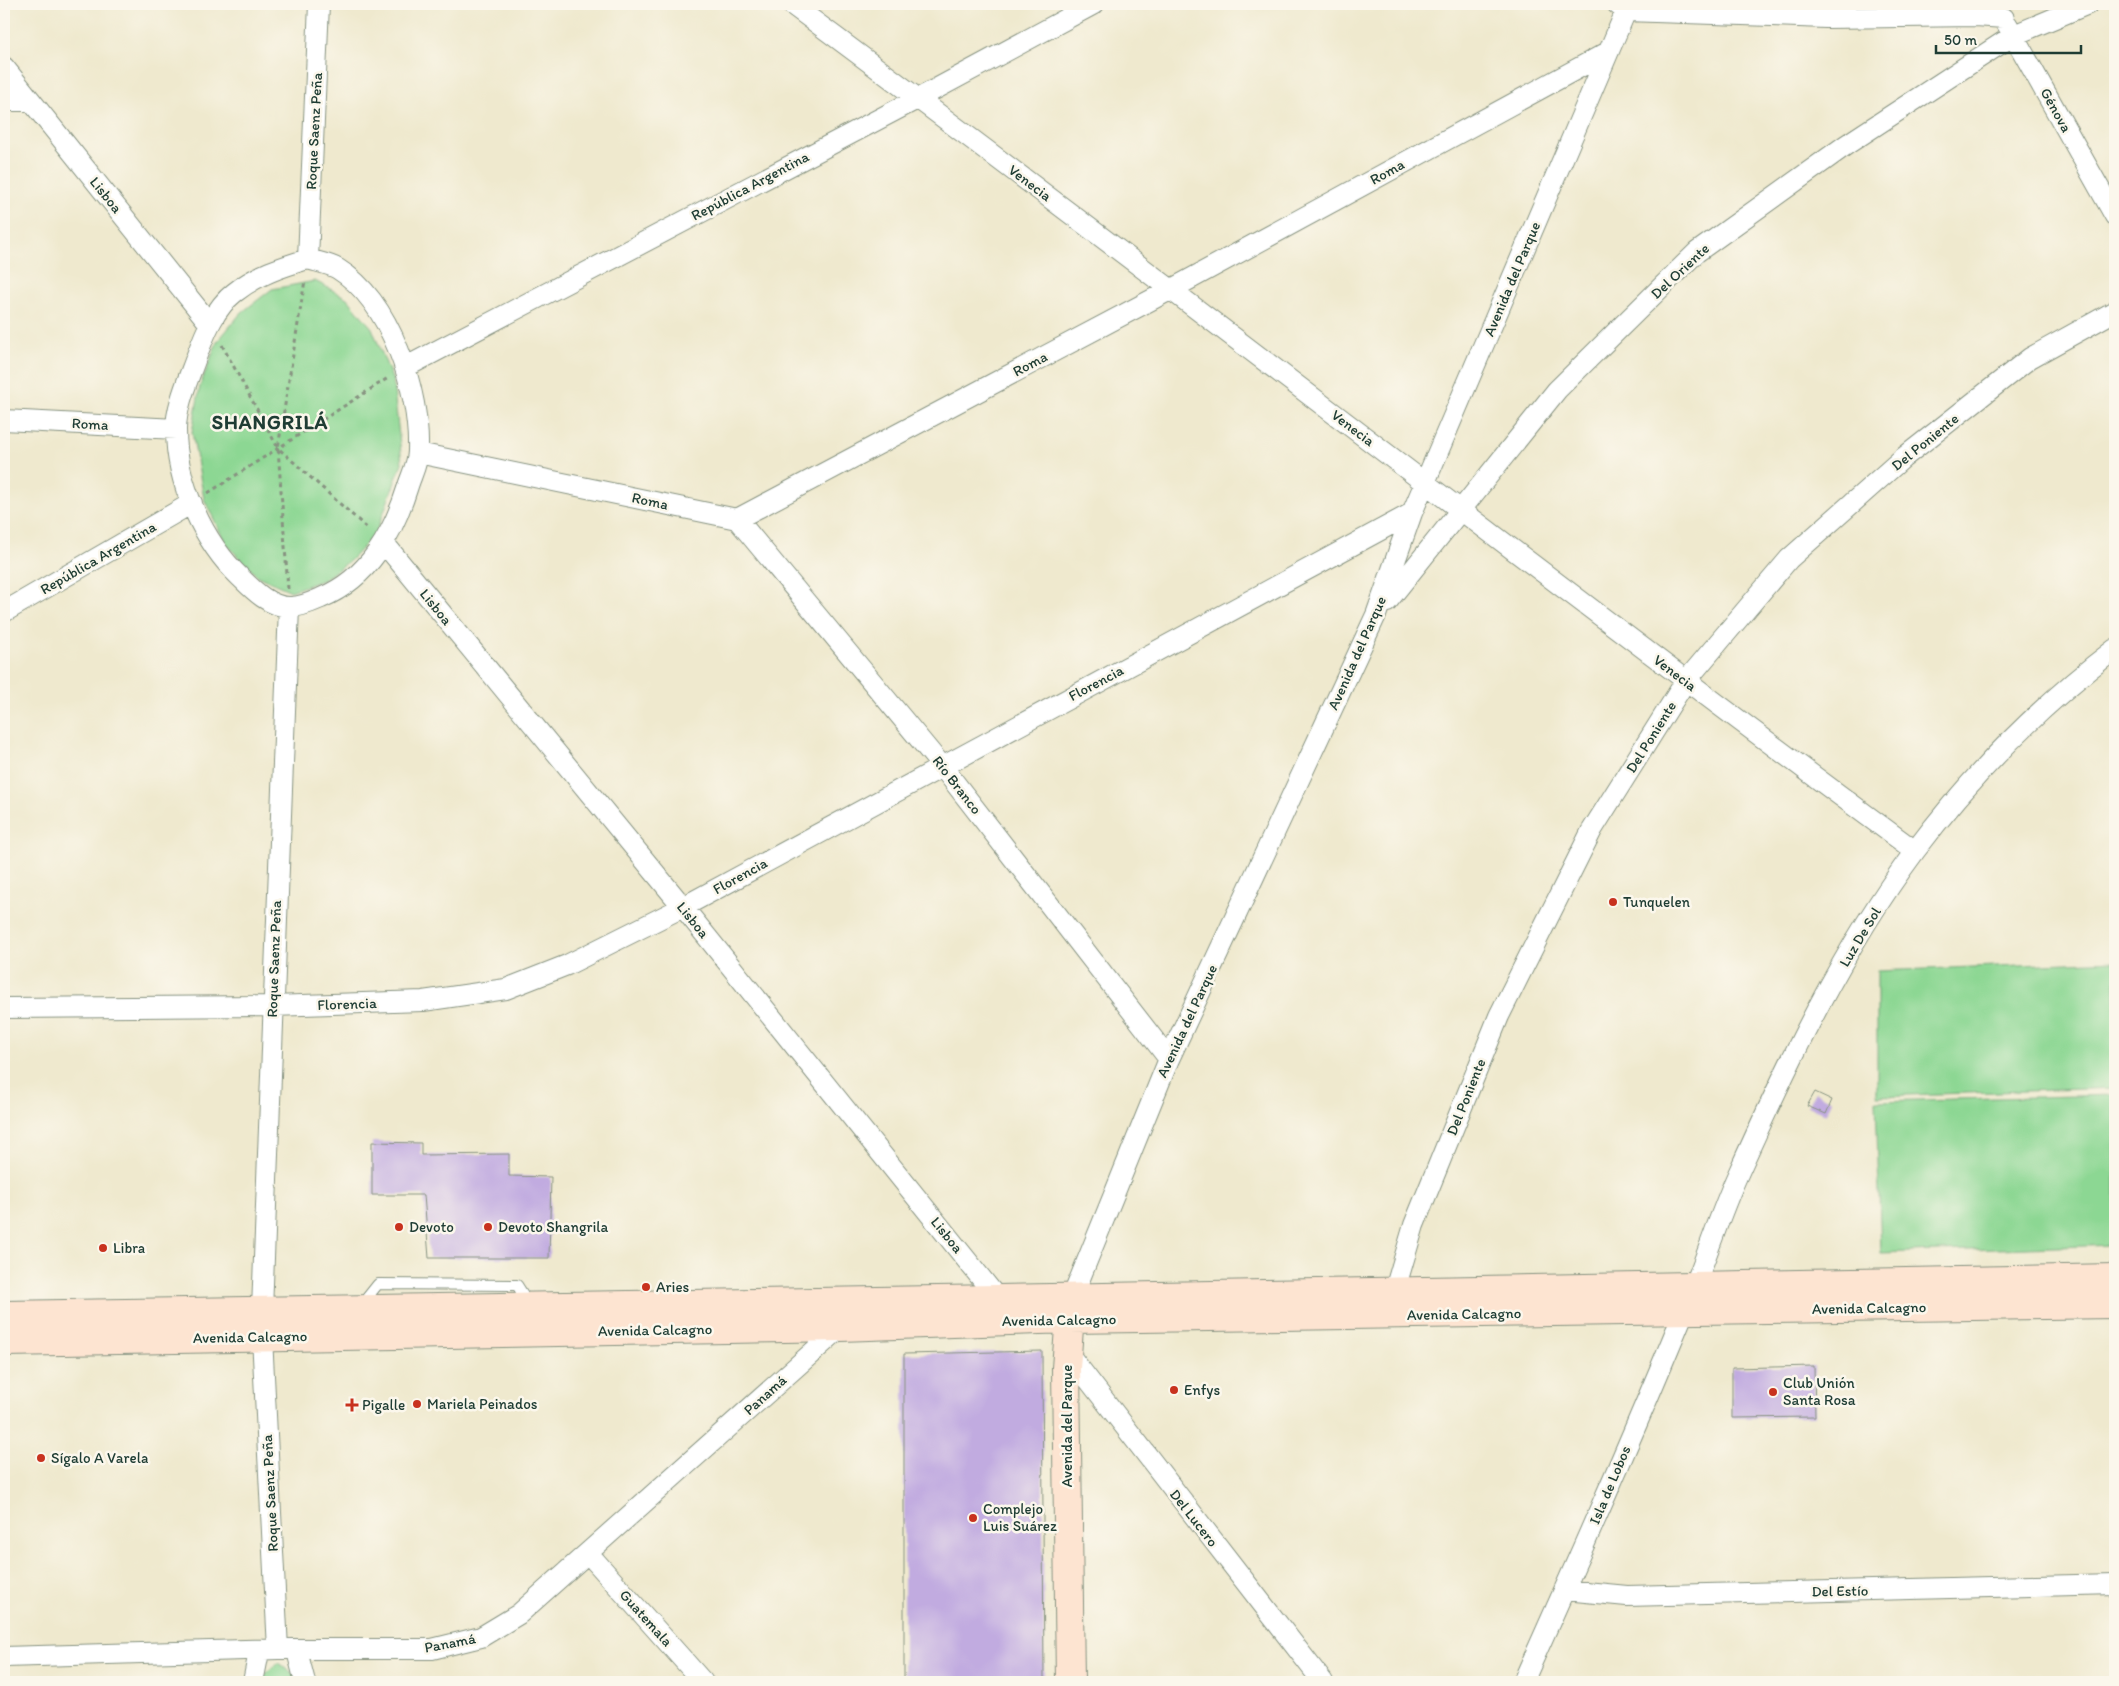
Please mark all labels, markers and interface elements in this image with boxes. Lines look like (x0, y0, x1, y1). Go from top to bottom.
scale bar (1936, 22, 2082, 54)
text: 50 m (1944, 31, 1977, 49)
street label: Roque Saenz Peña (302, 72, 326, 190)
street label: Génova (2037, 85, 2076, 136)
street label: República Argentina (688, 147, 812, 225)
street label: Roma (1367, 155, 1408, 189)
street label: Venecia (1005, 161, 1055, 205)
street label: Lisboa (86, 173, 126, 217)
street label: Avenida del Parque (1480, 219, 1544, 339)
street label: Del Oriente (1647, 239, 1713, 303)
street label: Roma (1010, 347, 1051, 381)
street label: Venecia (1328, 406, 1378, 450)
street label: Del Poniente (1888, 409, 1962, 475)
district label: SHANGRILÁ (212, 410, 328, 434)
street label: Roma (71, 414, 109, 434)
street label: Roma (630, 488, 670, 514)
street label: República Argentina (37, 517, 159, 598)
street label: Lisboa (416, 585, 456, 629)
street label: Avenida del Parque (1324, 593, 1390, 713)
street label: Venecia (1650, 651, 1700, 695)
street label: Florencia (1065, 661, 1127, 705)
street label: Del Poniente (1622, 698, 1680, 776)
street label: Río Branco (929, 752, 985, 818)
street label: Florencia (710, 854, 771, 898)
place label: Tunquelen (1623, 893, 1691, 911)
marker: Tunquelen (1607, 896, 1619, 908)
street label: Lisboa (673, 898, 713, 942)
street label: Roque Saenz Peña (263, 900, 285, 1018)
street label: Luz De Sol (1835, 903, 1885, 970)
street label: Avenida del Parque (1153, 962, 1221, 1080)
street label: Florencia (317, 994, 377, 1014)
street label: Del Poniente (1442, 1056, 1490, 1138)
street label: Lisboa (927, 1213, 967, 1257)
place label: Devoto (409, 1218, 454, 1236)
place label: Devoto Shangrila (498, 1218, 609, 1236)
marker: Devoto (393, 1221, 405, 1233)
marker: Devoto Shangrila (482, 1221, 494, 1233)
place label: Libra (113, 1239, 146, 1257)
marker: Libra (97, 1242, 109, 1254)
place label: Aries (656, 1278, 690, 1296)
marker: Aries (640, 1281, 652, 1293)
street label: Avenida Calcagno (1812, 1298, 1926, 1318)
street label: Avenida Calcagno (1407, 1304, 1521, 1324)
street label: Avenida Calcagno (1002, 1310, 1116, 1330)
street label: Avenida Calcagno (598, 1320, 712, 1340)
street label: Avenida Calcagno (193, 1327, 307, 1347)
street label: Avenida del Parque (1058, 1365, 1076, 1487)
street label: Panamá (740, 1371, 790, 1419)
place label: Club Unión Santa Rosa (1783, 1374, 1856, 1409)
place label: Enfys (1184, 1381, 1220, 1399)
marker: Enfys (1168, 1384, 1180, 1396)
marker: Club Unión Santa Rosa (1767, 1386, 1779, 1398)
place label: Mariela Peinados (427, 1395, 538, 1413)
place label: Pigalle (362, 1396, 405, 1414)
marker: Mariela Peinados (411, 1398, 423, 1410)
marker: Pigalle (346, 1399, 358, 1411)
street label: Roque Saenz Peña (258, 1434, 282, 1552)
street label: Isla de Lobos (1585, 1443, 1635, 1527)
place label: Sígalo A Varela (51, 1449, 149, 1467)
marker: Sígalo A Varela (35, 1452, 47, 1464)
street label: Del Lucero (1166, 1486, 1222, 1550)
place label: Complejo Luis Suárez (983, 1500, 1057, 1535)
marker: Complejo Luis Suárez (967, 1512, 979, 1524)
street label: Del Estío (1811, 1582, 1869, 1600)
street label: Guatemala (616, 1586, 677, 1651)
street label: Panamá (423, 1629, 477, 1657)

